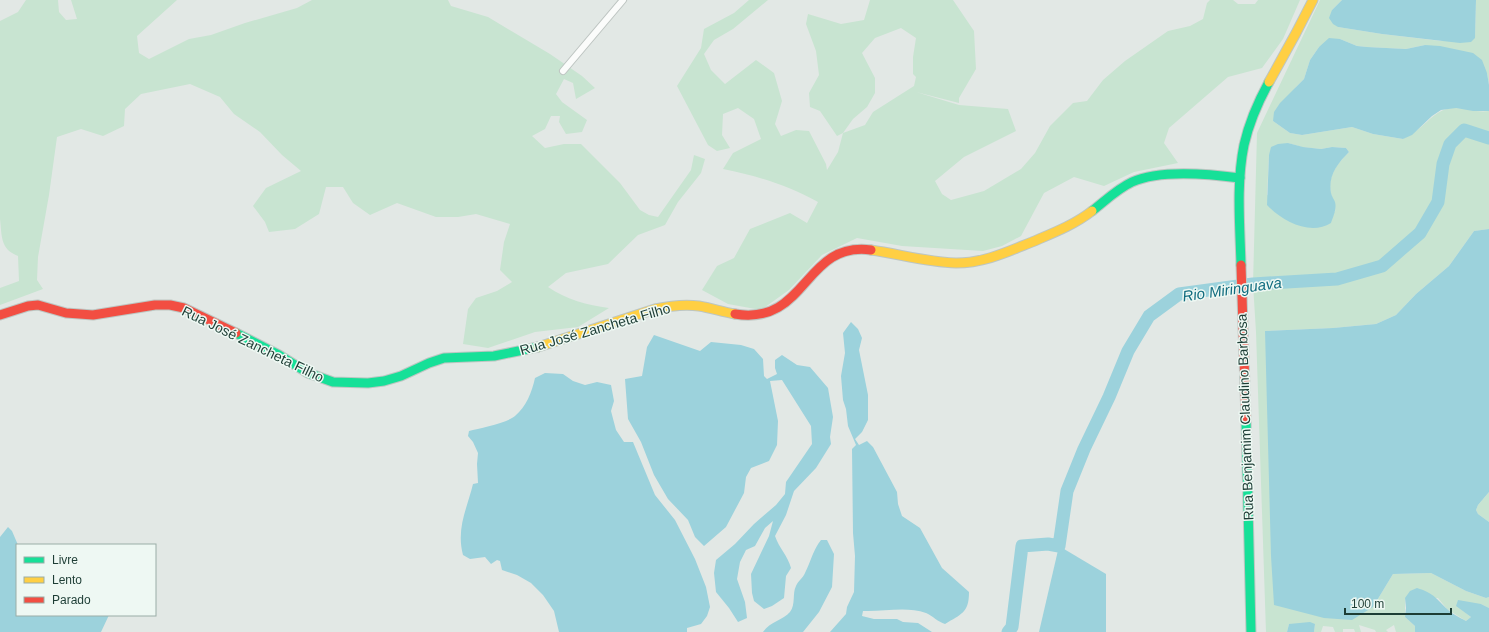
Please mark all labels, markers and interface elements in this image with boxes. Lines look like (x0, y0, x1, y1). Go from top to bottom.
water label: Rio Miringuava (1181, 274, 1283, 304)
street label: Rua José Zancheta Filho (518, 300, 672, 358)
street label: Rua José Zancheta Filho (180, 303, 327, 385)
street label: Rua Benjamim Claudino Barbosa (1233, 313, 1257, 521)
legend (16, 544, 156, 616)
text: Livre (52, 553, 78, 567)
text: Lento (52, 573, 82, 587)
scale bar (1345, 590, 1451, 616)
text: Parado (52, 593, 91, 607)
text: 100 m (1351, 597, 1384, 611)

